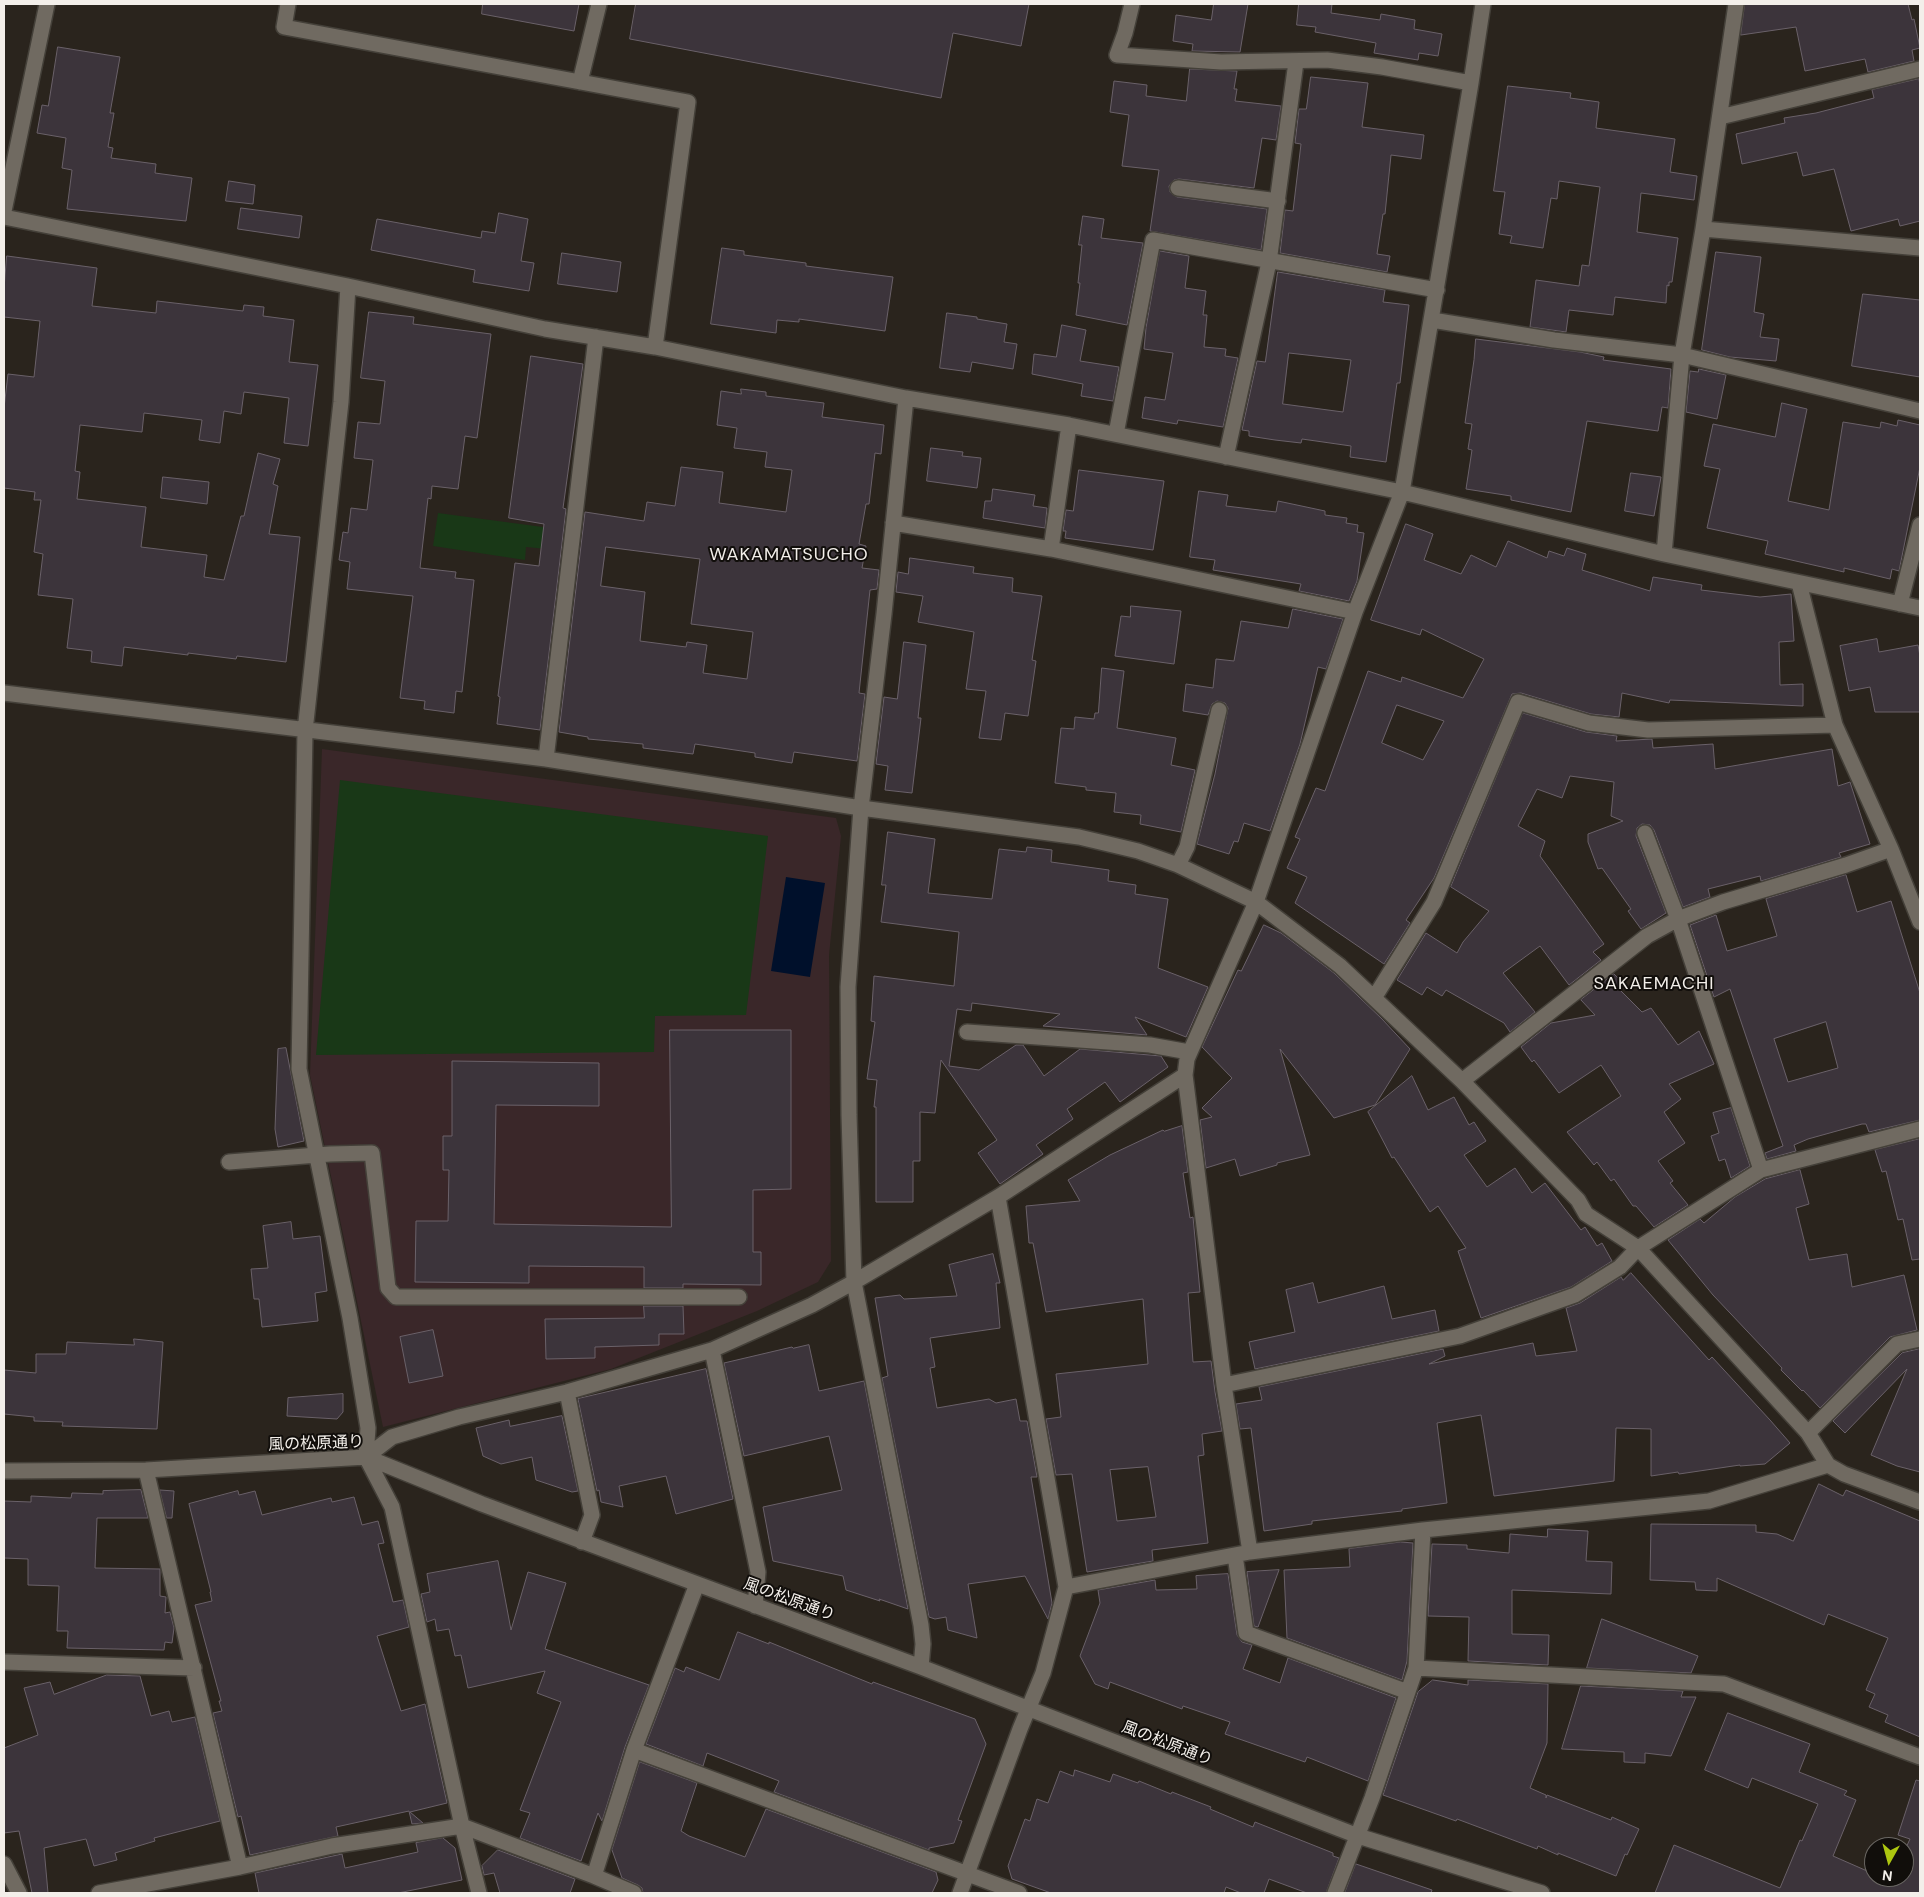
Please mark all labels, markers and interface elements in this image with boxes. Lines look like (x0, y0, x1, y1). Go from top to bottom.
district label: WAKAMATSUCHO (708, 544, 870, 566)
district label: SAKAEMACHI (1592, 973, 1716, 995)
street label: 風の松原通り (268, 1433, 364, 1455)
street label: 風の松原通り (741, 1575, 837, 1625)
street label: 風の松原通り (1119, 1718, 1215, 1770)
north arrow (1864, 1837, 1914, 1887)
text: N (1881, 1866, 1893, 1885)

